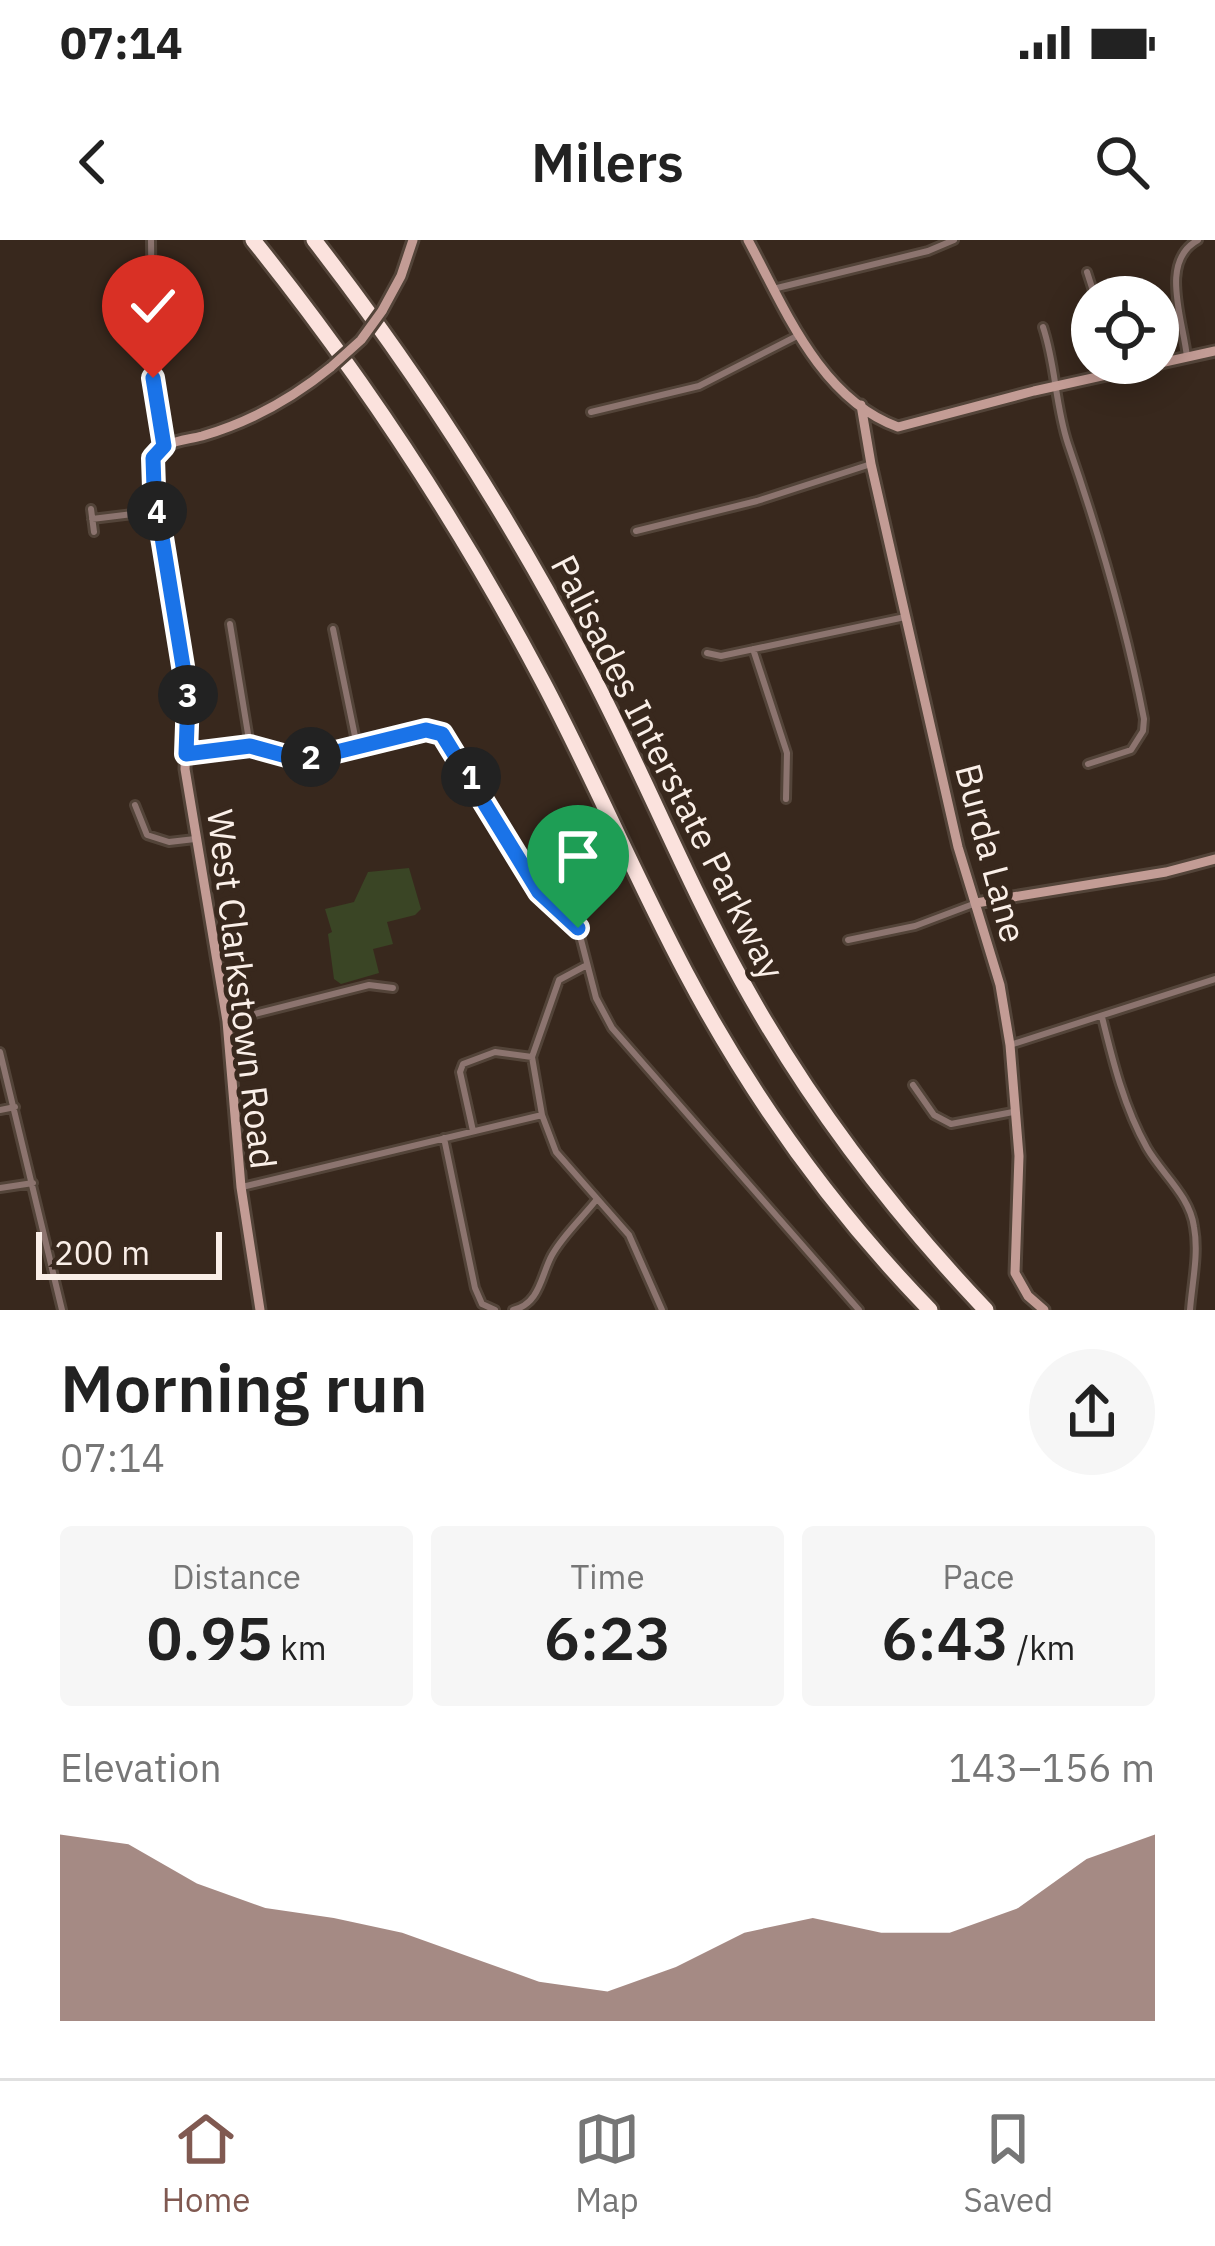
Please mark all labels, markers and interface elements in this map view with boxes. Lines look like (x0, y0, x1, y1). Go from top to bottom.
text: 07:14 (60, 13, 183, 71)
text: Milers (531, 127, 684, 197)
icon: back (60, 129, 126, 195)
icon: search (1089, 129, 1155, 195)
pin (102, 255, 204, 378)
icon: check (120, 273, 186, 339)
map controls (1071, 276, 1179, 384)
button: locate (1071, 276, 1179, 384)
pin: 4 (127, 481, 187, 541)
text: 4 (147, 489, 167, 532)
street label: Palisades Interstate Parkway (541, 547, 796, 987)
pin: 3 (158, 665, 218, 725)
text: 3 (178, 673, 198, 716)
pin: 2 (281, 727, 341, 787)
text: 2 (301, 735, 321, 778)
pin: 1 (441, 747, 501, 807)
text: 1 (461, 755, 481, 798)
street label: Burda Lane (945, 758, 1038, 947)
pin (527, 805, 629, 928)
street label: West Clarkstown Road (197, 806, 288, 1171)
icon: arrive (545, 823, 611, 889)
scale bar (36, 1226, 222, 1279)
text: 200 m (54, 1231, 150, 1274)
text: Morning run (60, 1344, 428, 1430)
button: share (1029, 1349, 1155, 1475)
text: 07:14 (60, 1432, 165, 1483)
text: Distance (172, 1555, 301, 1598)
text: Time (570, 1555, 645, 1598)
text: Pace (943, 1555, 1014, 1598)
text: 0.95 (147, 1598, 272, 1677)
text: 6:23 (544, 1598, 671, 1677)
text: 6:43 (882, 1598, 1009, 1677)
text: km (272, 1626, 326, 1669)
text: /km (1009, 1626, 1075, 1669)
text: Elevation (60, 1742, 222, 1793)
text: 143–156 m (948, 1742, 1155, 1793)
tab: Home (162, 2106, 250, 2221)
tab: Map (574, 2106, 640, 2221)
tab: Saved (963, 2106, 1053, 2221)

